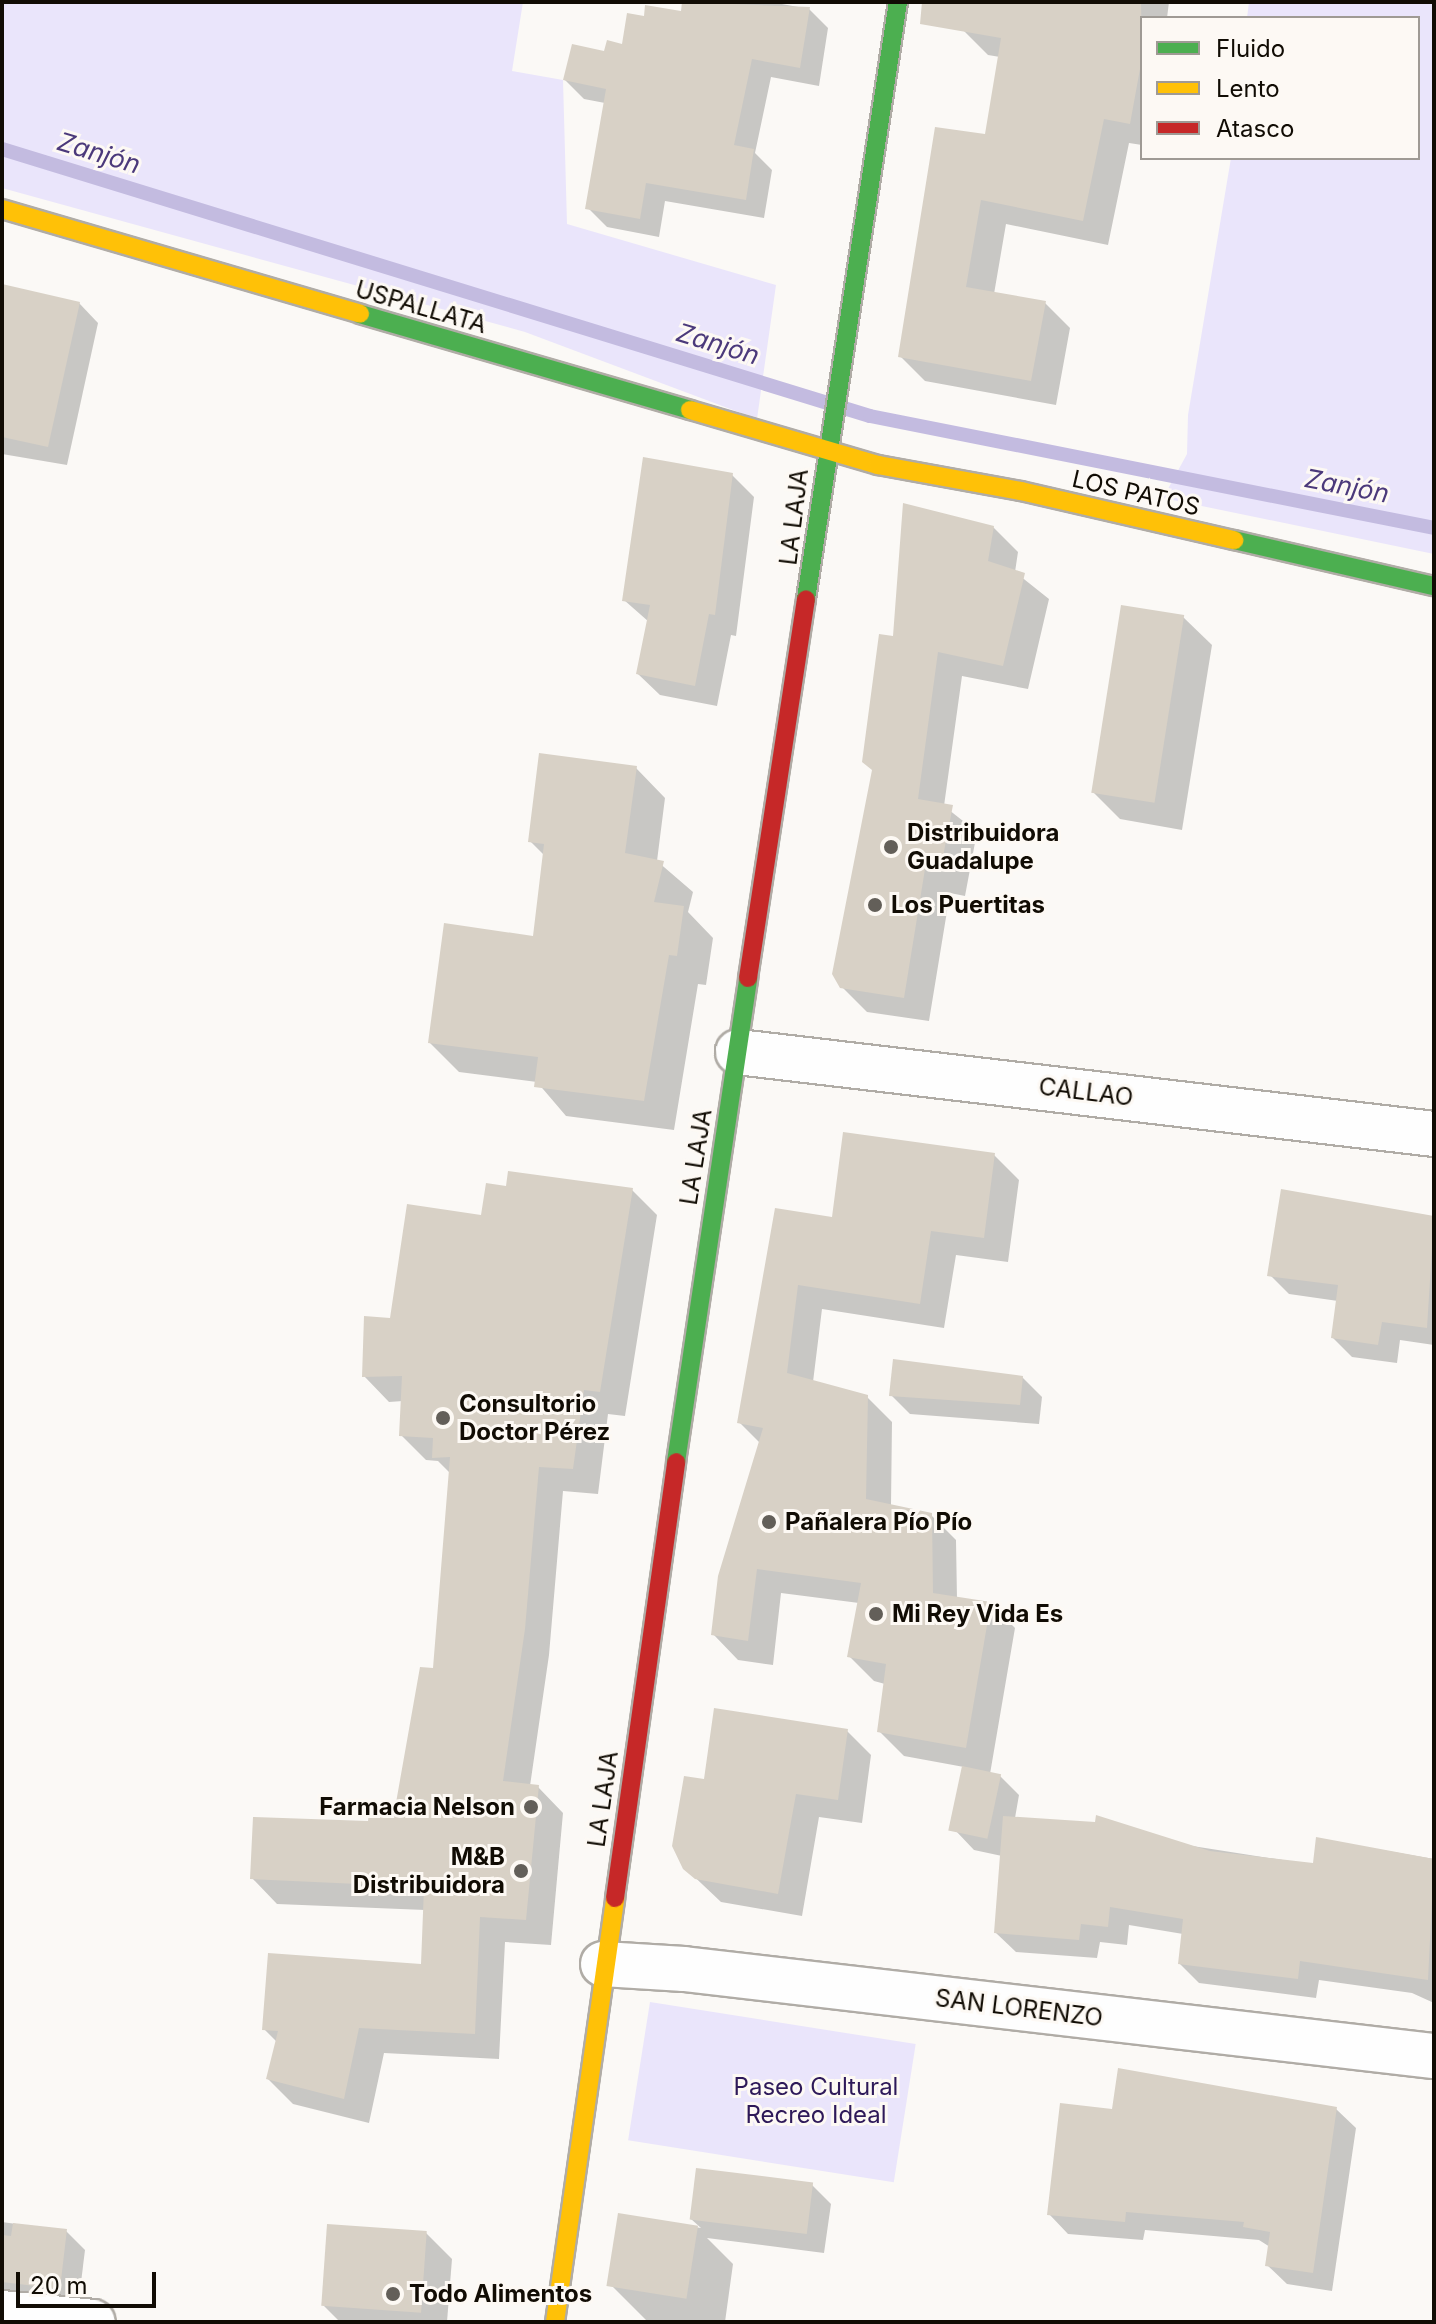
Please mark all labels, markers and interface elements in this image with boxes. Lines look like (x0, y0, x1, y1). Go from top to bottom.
legend (1140, 16, 1420, 160)
text: Fluido (1216, 34, 1285, 63)
text: Lento (1216, 74, 1280, 103)
text: Atasco (1216, 114, 1294, 143)
water label: Zanjón (54, 126, 144, 180)
street label: USPALLATA (352, 275, 490, 339)
water label: Zanjón (673, 317, 763, 371)
water label: Zanjón (1302, 463, 1392, 509)
street label: LOS PATOS (1069, 464, 1203, 522)
street label: LA LAJA (774, 467, 814, 567)
place label: Distribuidora Guadalupe (907, 819, 1059, 875)
marker: Distribuidora Guadalupe (882, 838, 900, 856)
place label: Los Puertitas (891, 891, 1045, 919)
marker: Los Puertitas (866, 896, 884, 914)
street label: CALLAO (1037, 1072, 1135, 1112)
street label: LA LAJA (674, 1107, 718, 1207)
place label: Consultorio Doctor Pérez (459, 1390, 610, 1446)
marker: Consultorio Doctor Pérez (434, 1409, 452, 1427)
place label: Pañalera Pío Pío (785, 1508, 972, 1536)
marker: Pañalera Pío Pío (760, 1513, 778, 1531)
place label: Mi Rey Vida Es (892, 1600, 1063, 1628)
marker: Mi Rey Vida Es (867, 1605, 885, 1623)
street label: LA LAJA (582, 1749, 624, 1849)
place label: Farmacia Nelson (319, 1793, 515, 1821)
marker: Farmacia Nelson (522, 1798, 540, 1816)
place label: M&B Distribuidora (353, 1843, 505, 1899)
marker: M&B Distribuidora (512, 1862, 530, 1880)
street label: SAN LORENZO (934, 1983, 1104, 2033)
park label: Paseo Cultural Recreo Ideal (734, 2073, 898, 2129)
scale bar (20, 2256, 160, 2306)
text: 20 m (30, 2271, 88, 2300)
place label: Todo Alimentos (409, 2280, 592, 2308)
marker: Todo Alimentos (384, 2285, 402, 2303)

